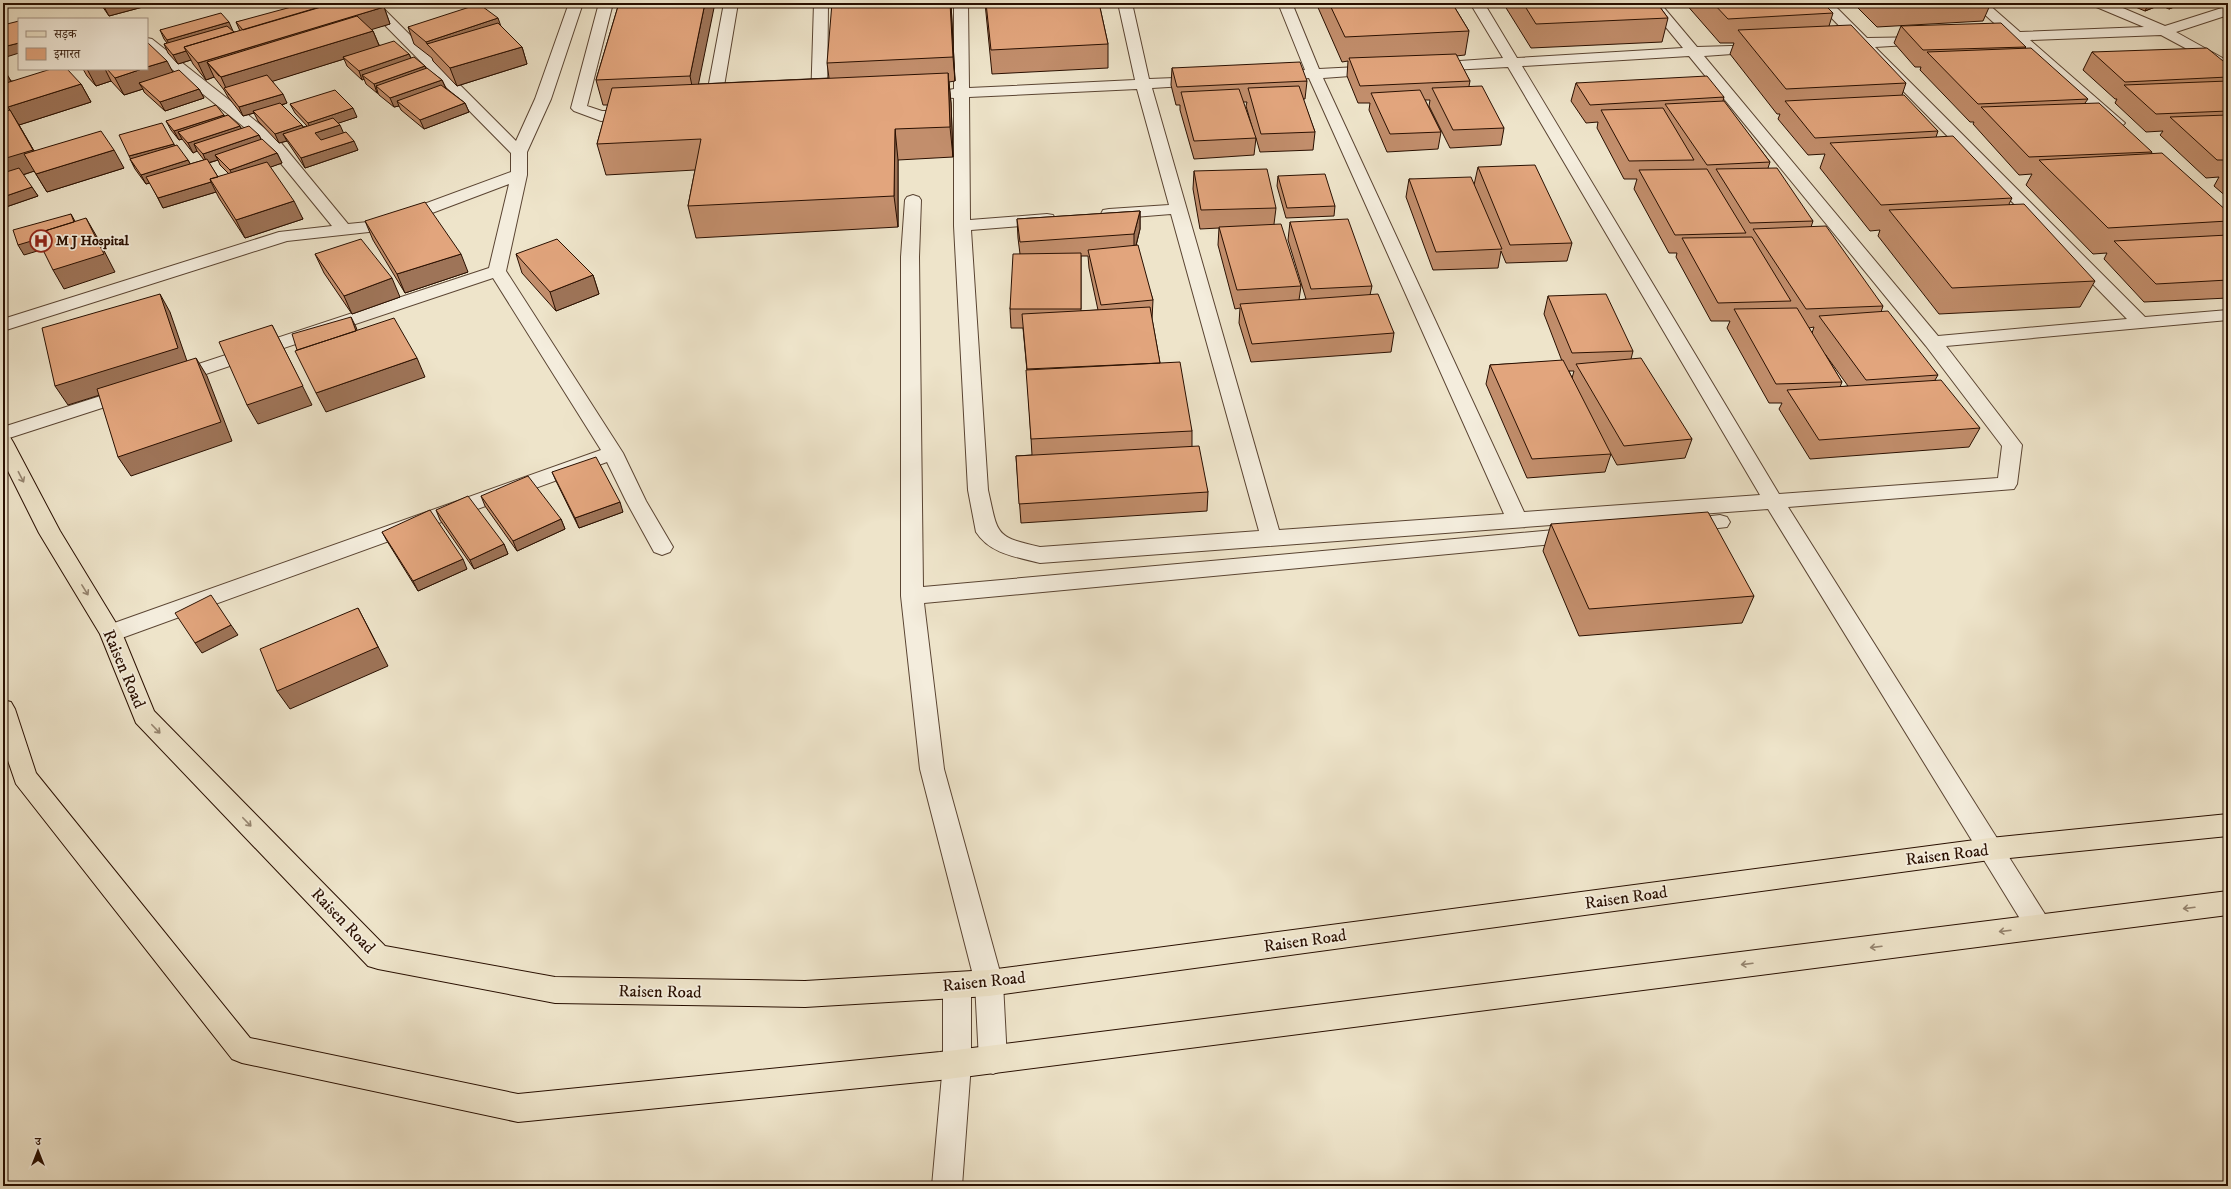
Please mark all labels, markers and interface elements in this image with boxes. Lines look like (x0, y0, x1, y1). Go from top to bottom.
legend (18, 18, 148, 70)
text: सड़क (53, 27, 78, 42)
text: इमारत (53, 47, 81, 62)
hospital icon: M J Hospital (28, 228, 54, 254)
place label: M J Hospital (56, 232, 129, 250)
one-way arrow (18, 470, 25, 482)
one-way arrow (81, 584, 89, 596)
street label: Raisen Road (98, 626, 151, 712)
one-way arrow (151, 724, 161, 734)
one-way arrow (242, 817, 252, 827)
street label: Raisen Road (1904, 839, 1990, 871)
street label: Raisen Road (1583, 881, 1669, 915)
street label: Raisen Road (306, 883, 380, 959)
one-way arrow (2183, 904, 2196, 912)
street label: Raisen Road (1262, 924, 1348, 958)
one-way arrow (1999, 927, 2012, 935)
one-way arrow (1870, 944, 1883, 951)
one-way arrow (1741, 960, 1754, 968)
street label: Raisen Road (941, 967, 1027, 997)
street label: Raisen Road (618, 980, 702, 1004)
north arrow (18, 1131, 58, 1171)
text: उ (34, 1135, 42, 1149)

